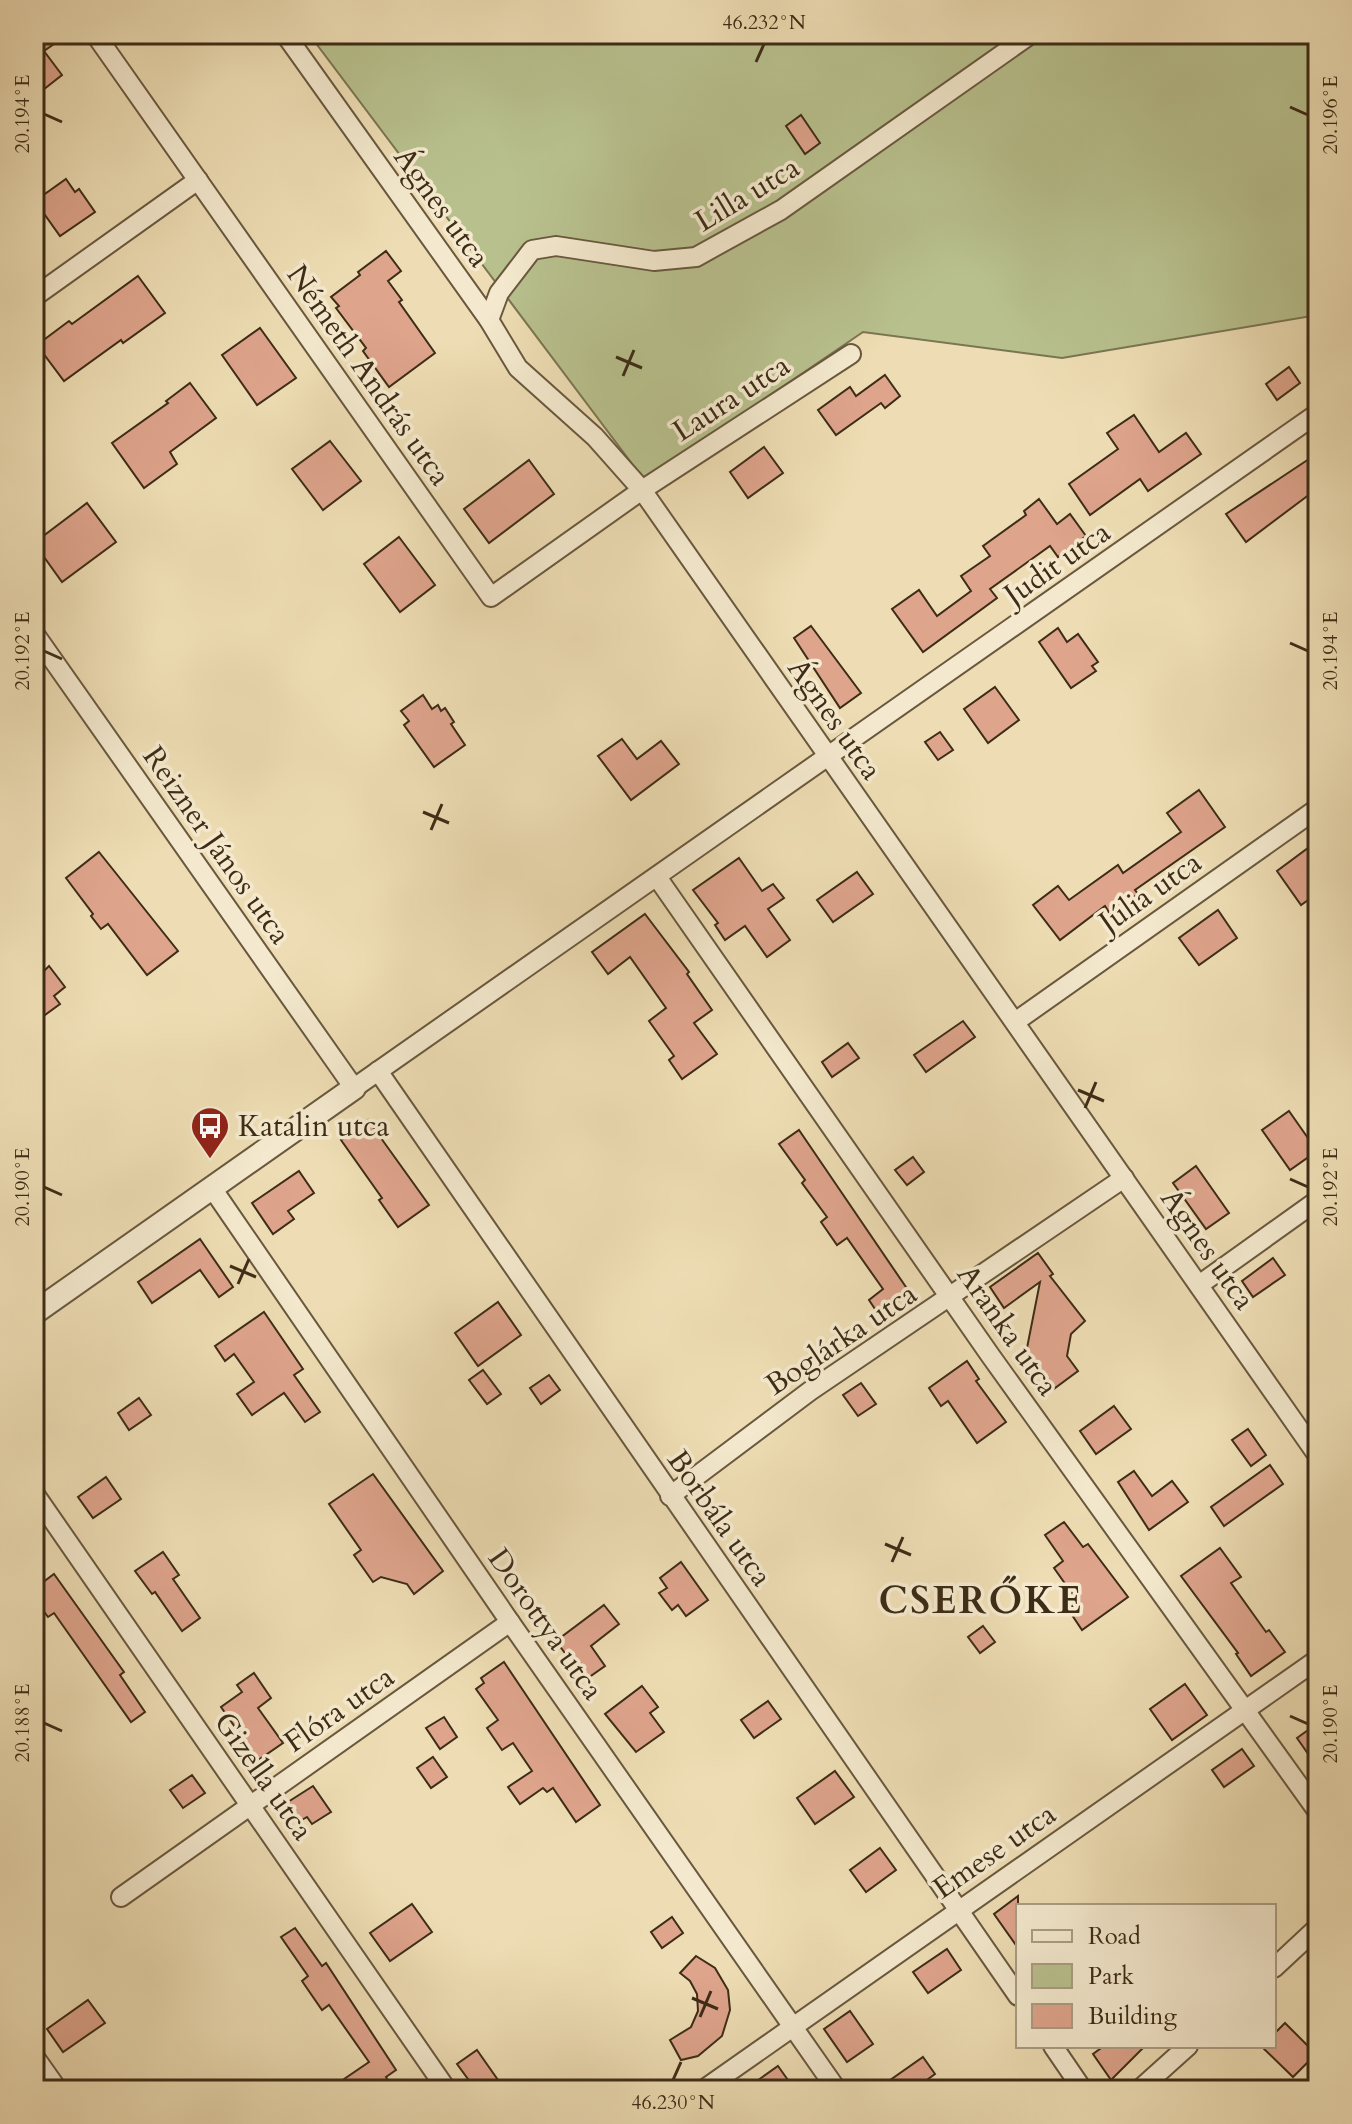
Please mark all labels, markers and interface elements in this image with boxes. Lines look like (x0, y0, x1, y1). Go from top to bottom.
text: 46.232°N (722, 9, 806, 36)
text: 20.194°E (9, 75, 36, 153)
text: 20.196°E (1317, 76, 1344, 154)
street label: Ágnes utca (384, 139, 499, 276)
street label: Lilla utca (687, 147, 807, 242)
street label: Németh András utca (277, 257, 460, 494)
street label: Laura utca (665, 345, 798, 452)
street label: Judit utca (993, 512, 1119, 617)
text: 20.192°E (9, 612, 36, 690)
text: 20.194°E (1317, 612, 1344, 690)
street label: Ágnes utca (778, 650, 891, 788)
street label: Reizner János utca (133, 738, 300, 952)
street label: Júlia utca (1088, 842, 1210, 945)
bus stop icon: Katalin utca (189, 1105, 231, 1160)
place label: Katalin utca (238, 1106, 390, 1147)
text: 20.190°E (9, 1148, 36, 1226)
text: 20.192°E (1317, 1148, 1344, 1226)
street label: Ágnes utca (1151, 1180, 1264, 1318)
street label: Aranka utca (947, 1256, 1068, 1404)
street label: Boglárka utca (757, 1274, 925, 1405)
street label: Borbála utca (658, 1442, 782, 1595)
street label: Dorottya utca (478, 1540, 613, 1708)
district label: CSERŐKE (879, 1575, 1083, 1627)
street label: Flóra utca (276, 1657, 402, 1762)
text: 20.188°E (9, 1684, 36, 1762)
text: 20.190°E (1317, 1685, 1344, 1763)
street label: Gizella utca (204, 1704, 323, 1849)
street label: Emese utca (924, 1794, 1064, 1909)
legend (1016, 1904, 1276, 2048)
text: Road (1088, 1920, 1141, 1953)
text: Park (1088, 1960, 1134, 1993)
text: Building (1088, 2000, 1178, 2033)
text: 46.230°N (631, 2089, 715, 2116)

